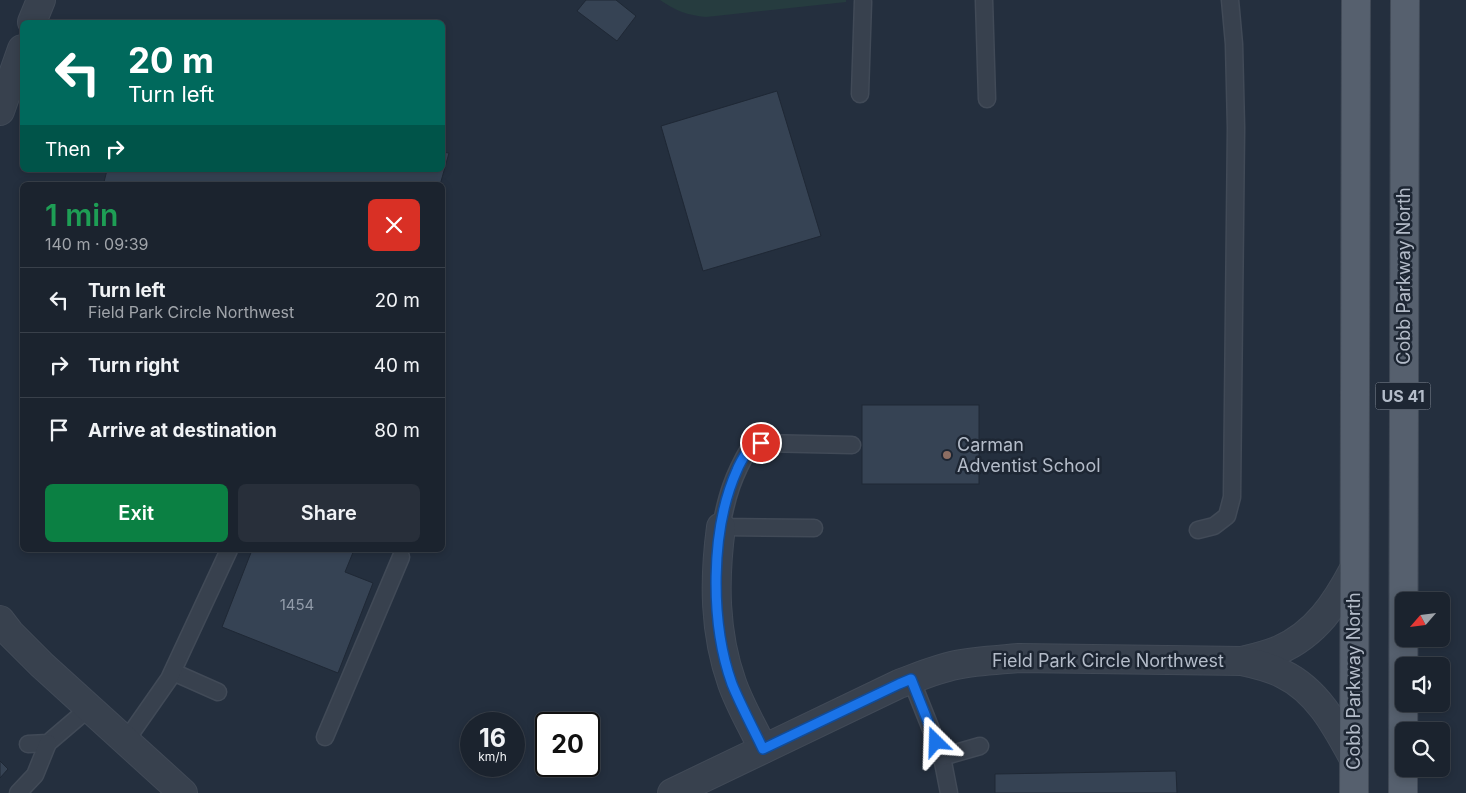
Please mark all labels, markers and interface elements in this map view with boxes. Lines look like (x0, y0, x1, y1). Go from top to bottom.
text: 20 m (128, 39, 214, 81)
icon: left (45, 40, 110, 105)
text: Turn left (128, 81, 214, 107)
icon: right (101, 135, 129, 163)
text: Then (45, 138, 91, 161)
street label: Cobb Parkway North (1393, 187, 1414, 365)
text: 1 min (45, 197, 118, 233)
button: close (368, 199, 420, 251)
text: 140 m · 09:39 (45, 234, 149, 254)
text: Turn left (88, 279, 166, 302)
icon: left (45, 286, 73, 314)
text: 20 m (374, 289, 420, 312)
text: Field Park Circle Northwest (88, 302, 294, 322)
icon: right (45, 351, 73, 379)
text: Turn right (88, 354, 179, 377)
text: 40 m (374, 354, 420, 377)
road number: US 41 (1376, 382, 1430, 410)
icon: arrive (45, 416, 73, 444)
text: Arrive at destination (88, 419, 277, 442)
text: 80 m (374, 419, 420, 442)
pin (740, 422, 782, 464)
icon: arrive (747, 429, 775, 457)
place label: Carman Adventist School (957, 434, 1101, 476)
marker: Carman Adventist School (941, 449, 953, 461)
button: Exit (45, 484, 228, 542)
button: Share (238, 484, 420, 542)
street label: Cobb Parkway North (1343, 592, 1364, 770)
north arrow (1395, 592, 1450, 648)
map controls (1395, 592, 1450, 777)
house number: 1454 (280, 595, 314, 614)
street label: Field Park Circle Northwest (992, 650, 1224, 671)
button: sound (1395, 657, 1450, 712)
speed limit sign: 20 (535, 712, 600, 777)
position arrow (909, 715, 961, 767)
button: search (1395, 722, 1450, 777)
text: 16 (479, 723, 506, 753)
text: km/h (478, 749, 507, 764)

